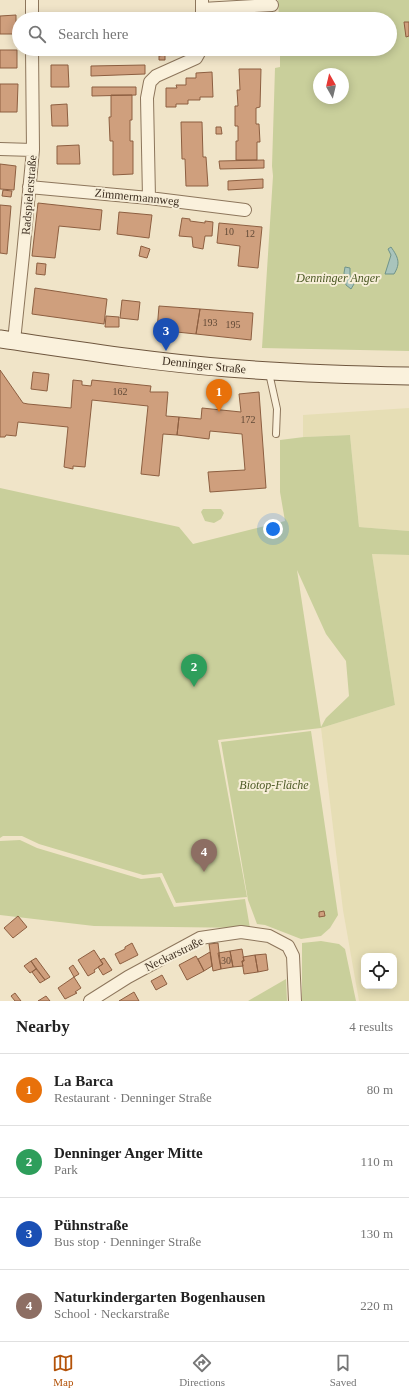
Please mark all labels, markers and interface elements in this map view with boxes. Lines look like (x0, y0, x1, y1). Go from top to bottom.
search box (12, 12, 397, 56)
icon: search (26, 23, 48, 45)
text: Search here (58, 26, 128, 42)
north arrow (313, 68, 349, 104)
street label: Radspielerstraße (19, 155, 39, 235)
street label: Zimmermannweg (94, 186, 180, 208)
house number: 10 (224, 226, 234, 237)
house number: 12 (245, 228, 255, 239)
park label: Denninger Anger (295, 271, 380, 285)
house number: 193 (203, 317, 218, 328)
pin: 3 (153, 318, 179, 351)
house number: 195 (226, 319, 241, 330)
street label: Denninger Straße (161, 354, 247, 376)
pin: 1 (206, 379, 232, 412)
house number: 162 (113, 386, 128, 397)
house number: 172 (241, 414, 256, 425)
your location (263, 519, 283, 539)
pin: 2 (181, 654, 207, 687)
park label: Biotop-Fläche (239, 778, 309, 792)
pin: 4 (191, 839, 217, 872)
street label: Neckarstraße (142, 934, 206, 974)
map controls (361, 953, 397, 989)
button: locate (361, 953, 397, 989)
house number: 30 (221, 955, 231, 966)
text: Nearby (16, 1017, 70, 1036)
text: 4 results (349, 1019, 393, 1034)
text: La Barca (54, 1073, 113, 1089)
text: 1 (26, 1082, 32, 1097)
text: 80 m (367, 1082, 393, 1097)
text: Restaurant · Denninger Straße (54, 1090, 212, 1105)
text: Denninger Anger Mitte (54, 1145, 203, 1161)
text: 2 (26, 1154, 32, 1169)
text: 110 m (361, 1154, 393, 1169)
text: Park (54, 1162, 78, 1177)
text: Pühnstraße (54, 1217, 128, 1233)
text: 3 (26, 1226, 32, 1241)
text: 130 m (360, 1226, 393, 1241)
text: Bus stop · Denninger Straße (54, 1234, 201, 1249)
text: Naturkindergarten Bogenhausen (54, 1289, 265, 1305)
text: 4 (26, 1298, 32, 1313)
text: 220 m (360, 1298, 393, 1313)
text: School · Neckarstraße (54, 1306, 170, 1321)
tab: Map (52, 1352, 74, 1388)
tab: Directions (179, 1352, 225, 1388)
tab: Saved (330, 1352, 357, 1388)

